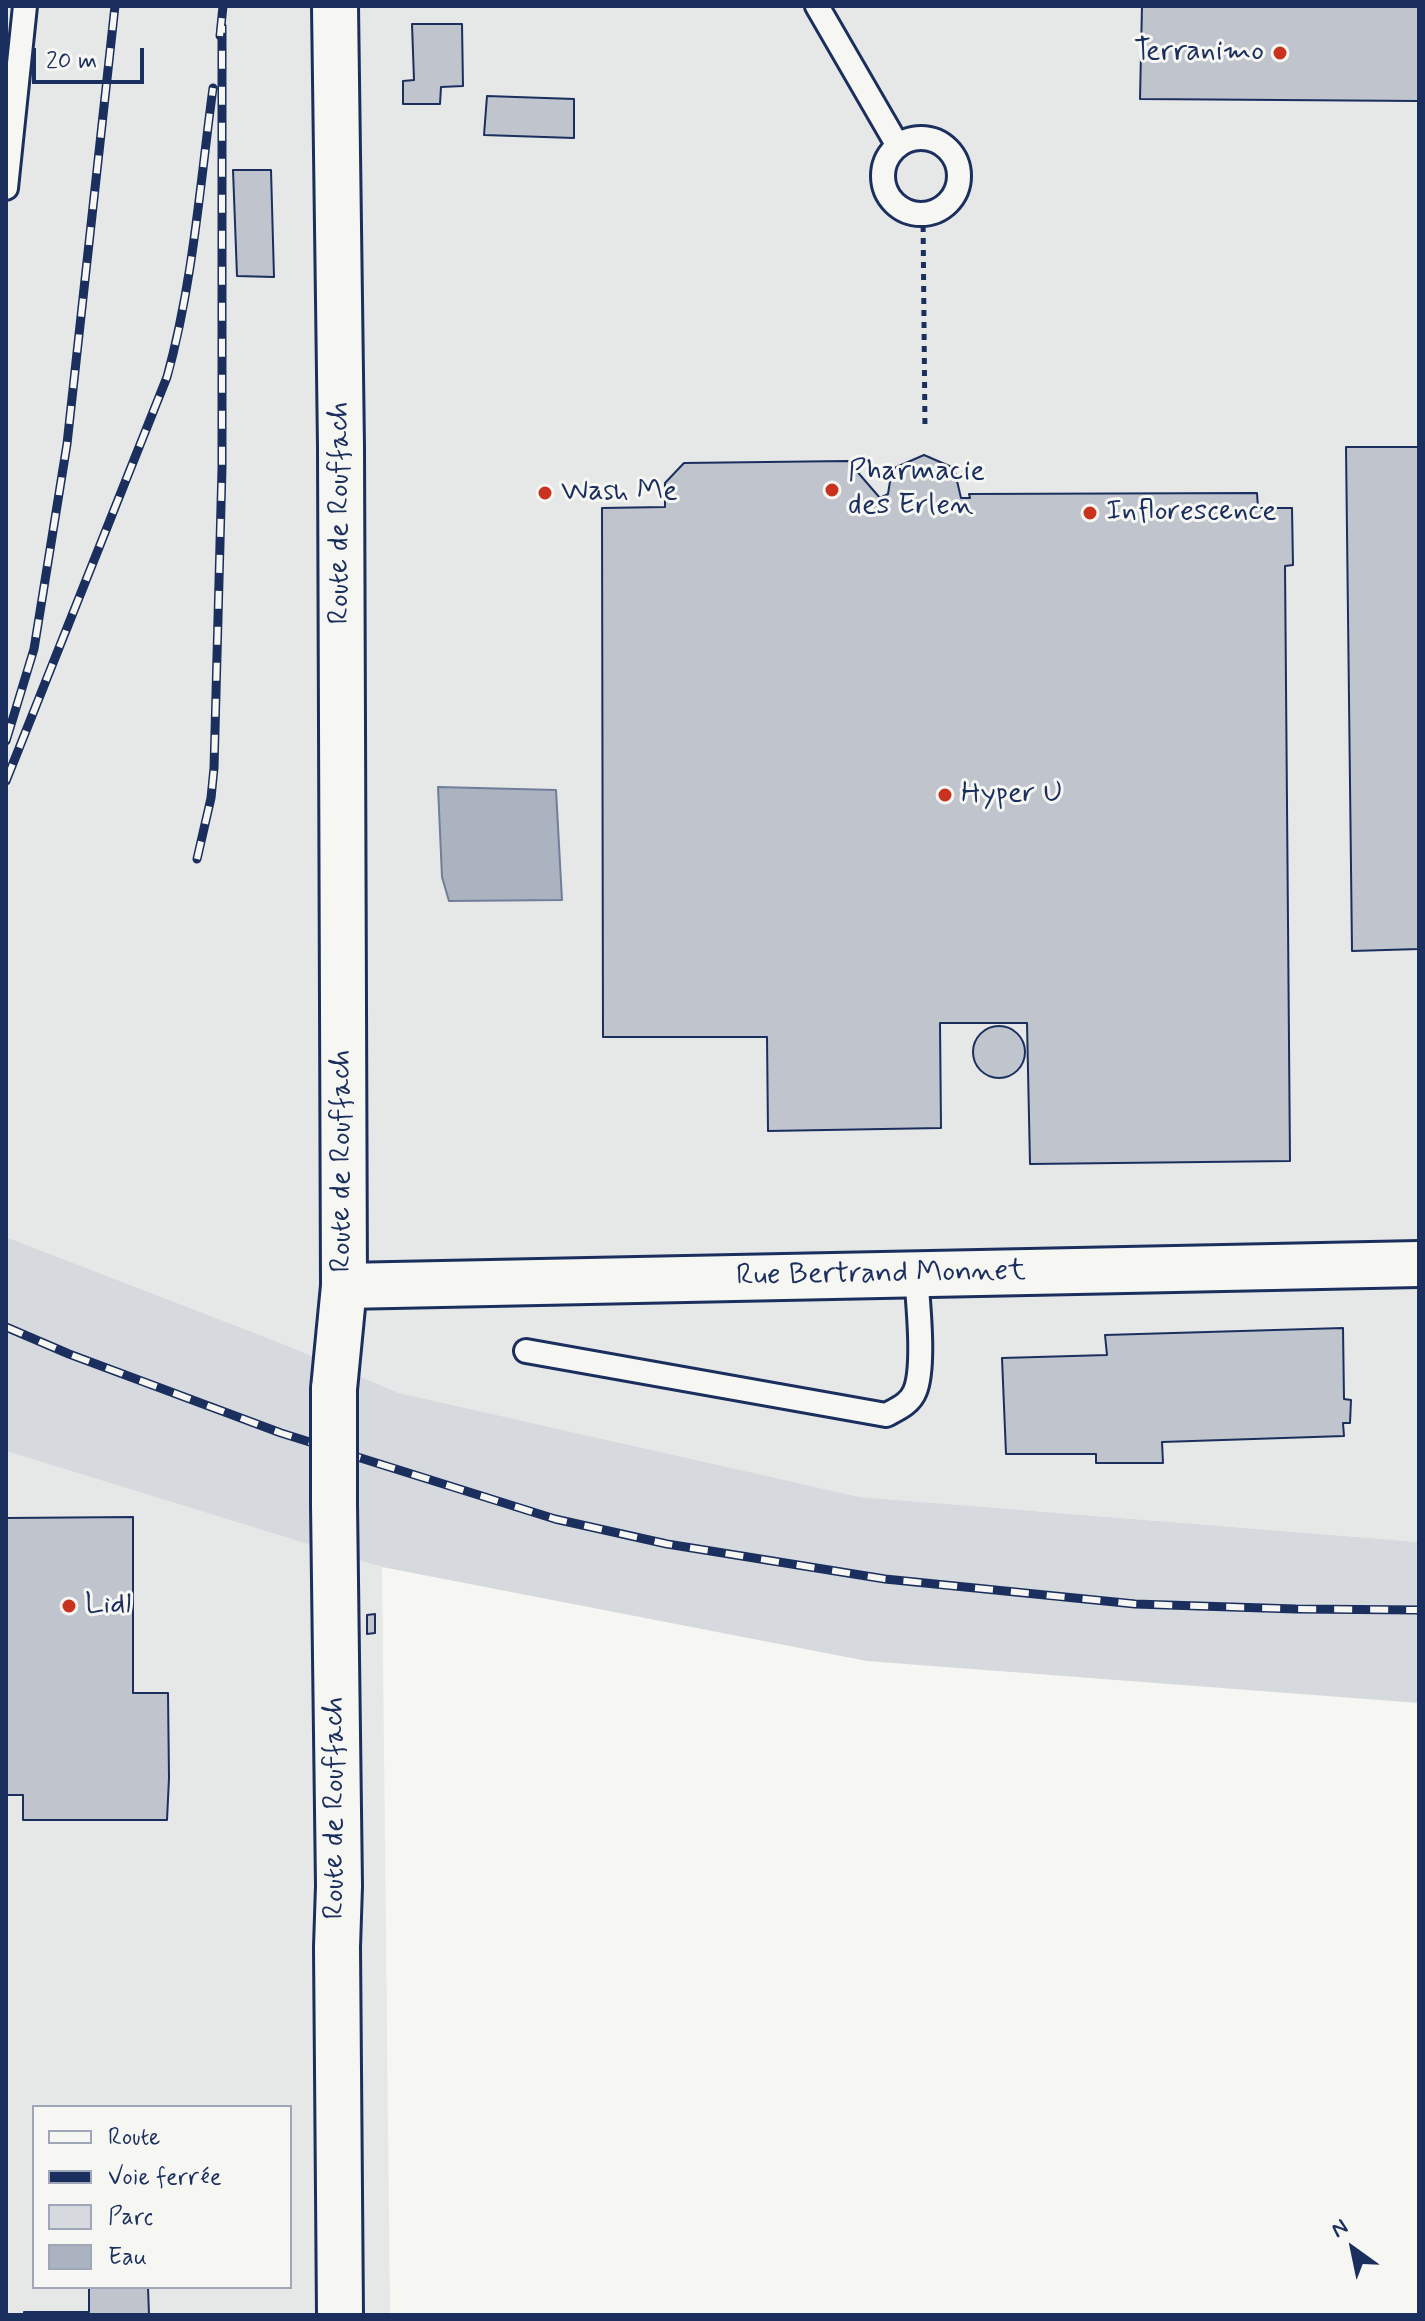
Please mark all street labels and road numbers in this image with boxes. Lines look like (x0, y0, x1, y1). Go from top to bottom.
street label: Route de Rouffach (323, 401, 359, 625)
street label: Route de Rouffach (325, 1049, 361, 1273)
street label: Rue Bertrand Monnet (736, 1254, 1026, 1296)
street label: Route de Rouffach (318, 1696, 354, 1920)

